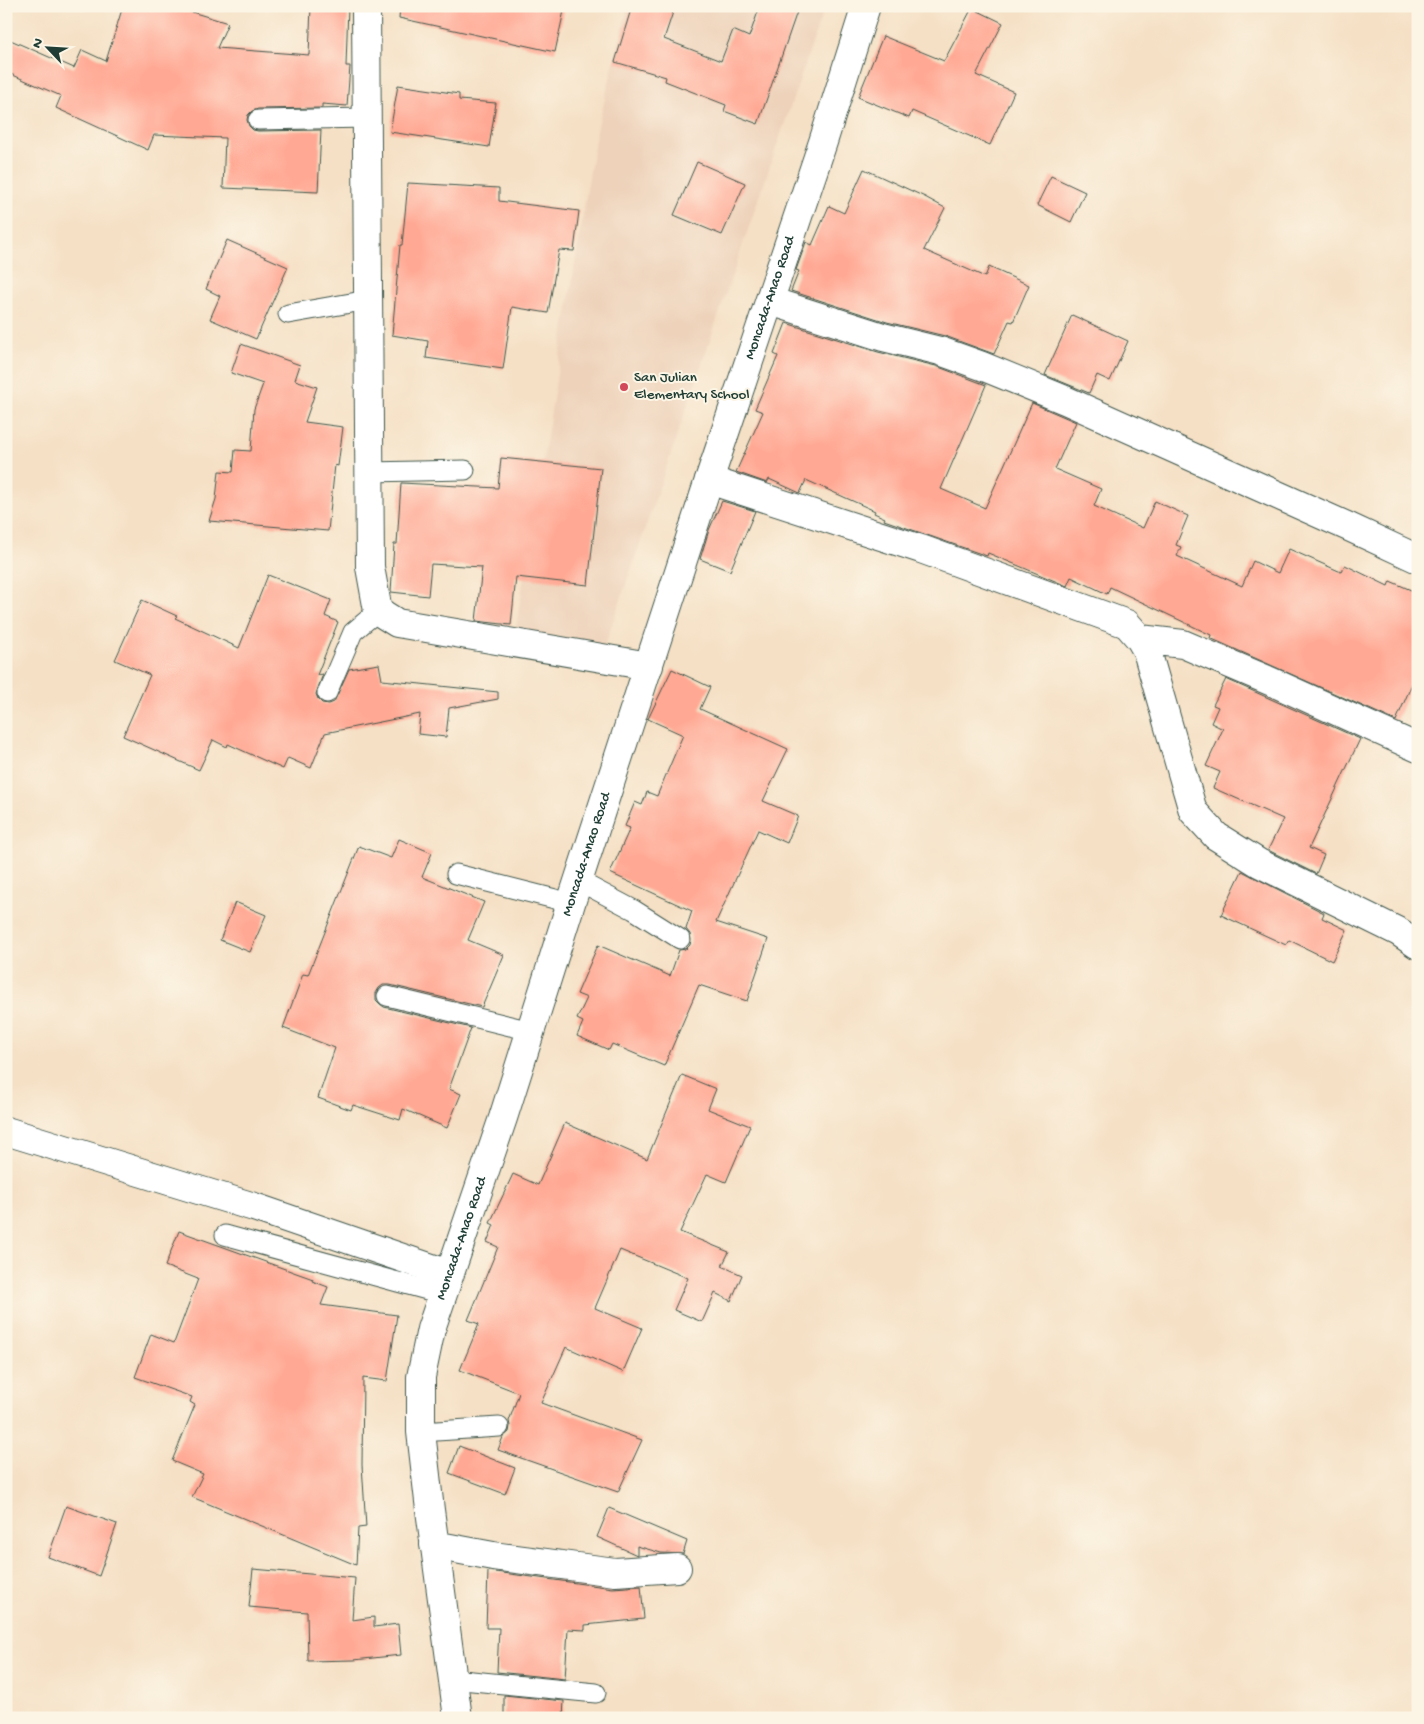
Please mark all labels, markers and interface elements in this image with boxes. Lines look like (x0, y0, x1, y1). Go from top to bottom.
north arrow (22, 22, 72, 72)
text: N (29, 36, 48, 51)
street label: Moncada-Anao Road (741, 233, 800, 362)
place label: San Julian Elementary School (634, 369, 750, 404)
marker: San Julian Elementary School (618, 381, 630, 393)
street label: Moncada-Anao Road (558, 789, 616, 919)
street label: Moncada-Anao Road (433, 1173, 492, 1303)

